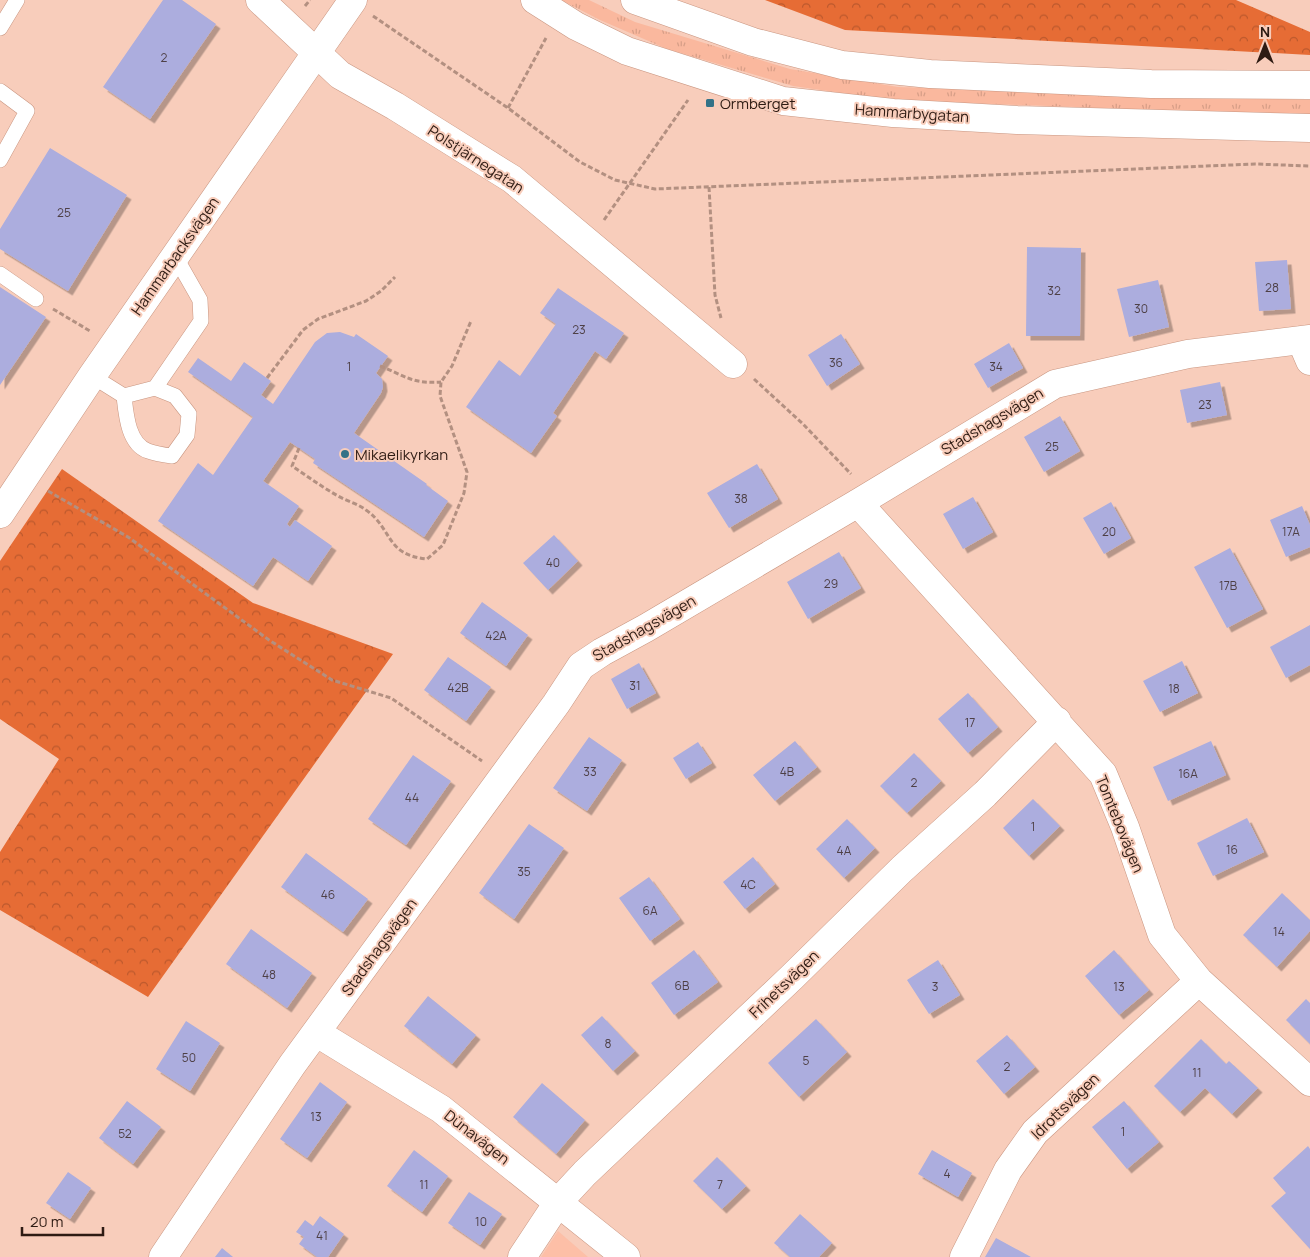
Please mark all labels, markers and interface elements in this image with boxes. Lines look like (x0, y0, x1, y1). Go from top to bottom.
north arrow (1240, 20, 1290, 70)
text: N (1260, 22, 1270, 41)
house number: 2 (161, 49, 168, 66)
place label: Ormberget (720, 93, 795, 114)
marker: Ormberget (704, 97, 716, 109)
street label: Hammarbygatan (854, 99, 970, 127)
street label: Polstjärnegatan (424, 120, 528, 198)
street label: Hammarbacksvägen (126, 193, 224, 319)
house number: 25 (57, 204, 71, 221)
house number: 28 (1265, 279, 1279, 296)
house number: 32 (1047, 282, 1061, 299)
house number: 30 (1134, 300, 1148, 317)
house number: 23 (572, 321, 586, 338)
house number: 36 (829, 354, 843, 371)
house number: 1 (347, 358, 351, 375)
house number: 34 (989, 358, 1003, 375)
street label: Stadshagsvägen (937, 382, 1047, 460)
house number: 23 (1198, 396, 1212, 413)
house number: 25 (1045, 438, 1059, 455)
place label: Mikaelikyrkan (355, 444, 448, 465)
marker: Mikaelikyrkan (339, 448, 351, 460)
house number: 38 (734, 490, 748, 507)
house number: 20 (1102, 523, 1116, 540)
house number: 17A (1282, 523, 1300, 540)
house number: 40 (546, 554, 560, 571)
house number: 29 (824, 575, 838, 592)
house number: 17B (1219, 577, 1237, 594)
street label: Stadshagsvägen (589, 590, 700, 666)
house number: 42A (485, 627, 507, 644)
house number: 31 (629, 677, 641, 694)
house number: 42B (447, 679, 469, 696)
house number: 18 (1168, 680, 1180, 697)
house number: 17 (965, 714, 975, 731)
house number: 33 (583, 763, 597, 780)
house number: 4B (780, 763, 794, 780)
house number: 16A (1178, 765, 1198, 782)
street label: Tomtebovägen (1091, 772, 1149, 876)
house number: 2 (911, 774, 918, 791)
house number: 44 (405, 789, 419, 806)
house number: 1 (1031, 818, 1035, 835)
house number: 16 (1226, 841, 1238, 858)
house number: 4A (837, 842, 852, 859)
house number: 35 (517, 863, 531, 880)
house number: 4C (740, 876, 756, 893)
house number: 46 (321, 886, 335, 903)
street label: Stadshagsvägen (336, 894, 422, 1000)
house number: 6A (642, 902, 658, 919)
house number: 14 (1273, 923, 1285, 940)
street label: Frihetsvägen (744, 945, 824, 1023)
house number: 48 (262, 966, 276, 983)
house number: 6B (675, 977, 689, 994)
house number: 3 (932, 978, 938, 995)
house number: 13 (1113, 978, 1125, 995)
house number: 8 (605, 1035, 612, 1052)
house number: 50 (182, 1049, 196, 1066)
house number: 5 (803, 1052, 810, 1069)
house number: 2 (1004, 1058, 1011, 1075)
house number: 11 (1192, 1064, 1202, 1081)
street label: Idrottsvägen (1026, 1068, 1104, 1144)
street label: Dünavägen (440, 1105, 514, 1169)
house number: 13 (310, 1108, 322, 1125)
house number: 1 (1121, 1123, 1125, 1140)
house number: 52 (118, 1125, 132, 1142)
house number: 4 (943, 1165, 951, 1182)
house number: 11 (419, 1176, 429, 1193)
house number: 7 (717, 1176, 723, 1193)
scale bar (22, 1204, 104, 1236)
text: 20 m (30, 1211, 63, 1232)
house number: 10 (475, 1213, 487, 1230)
house number: 41 (316, 1227, 328, 1244)

